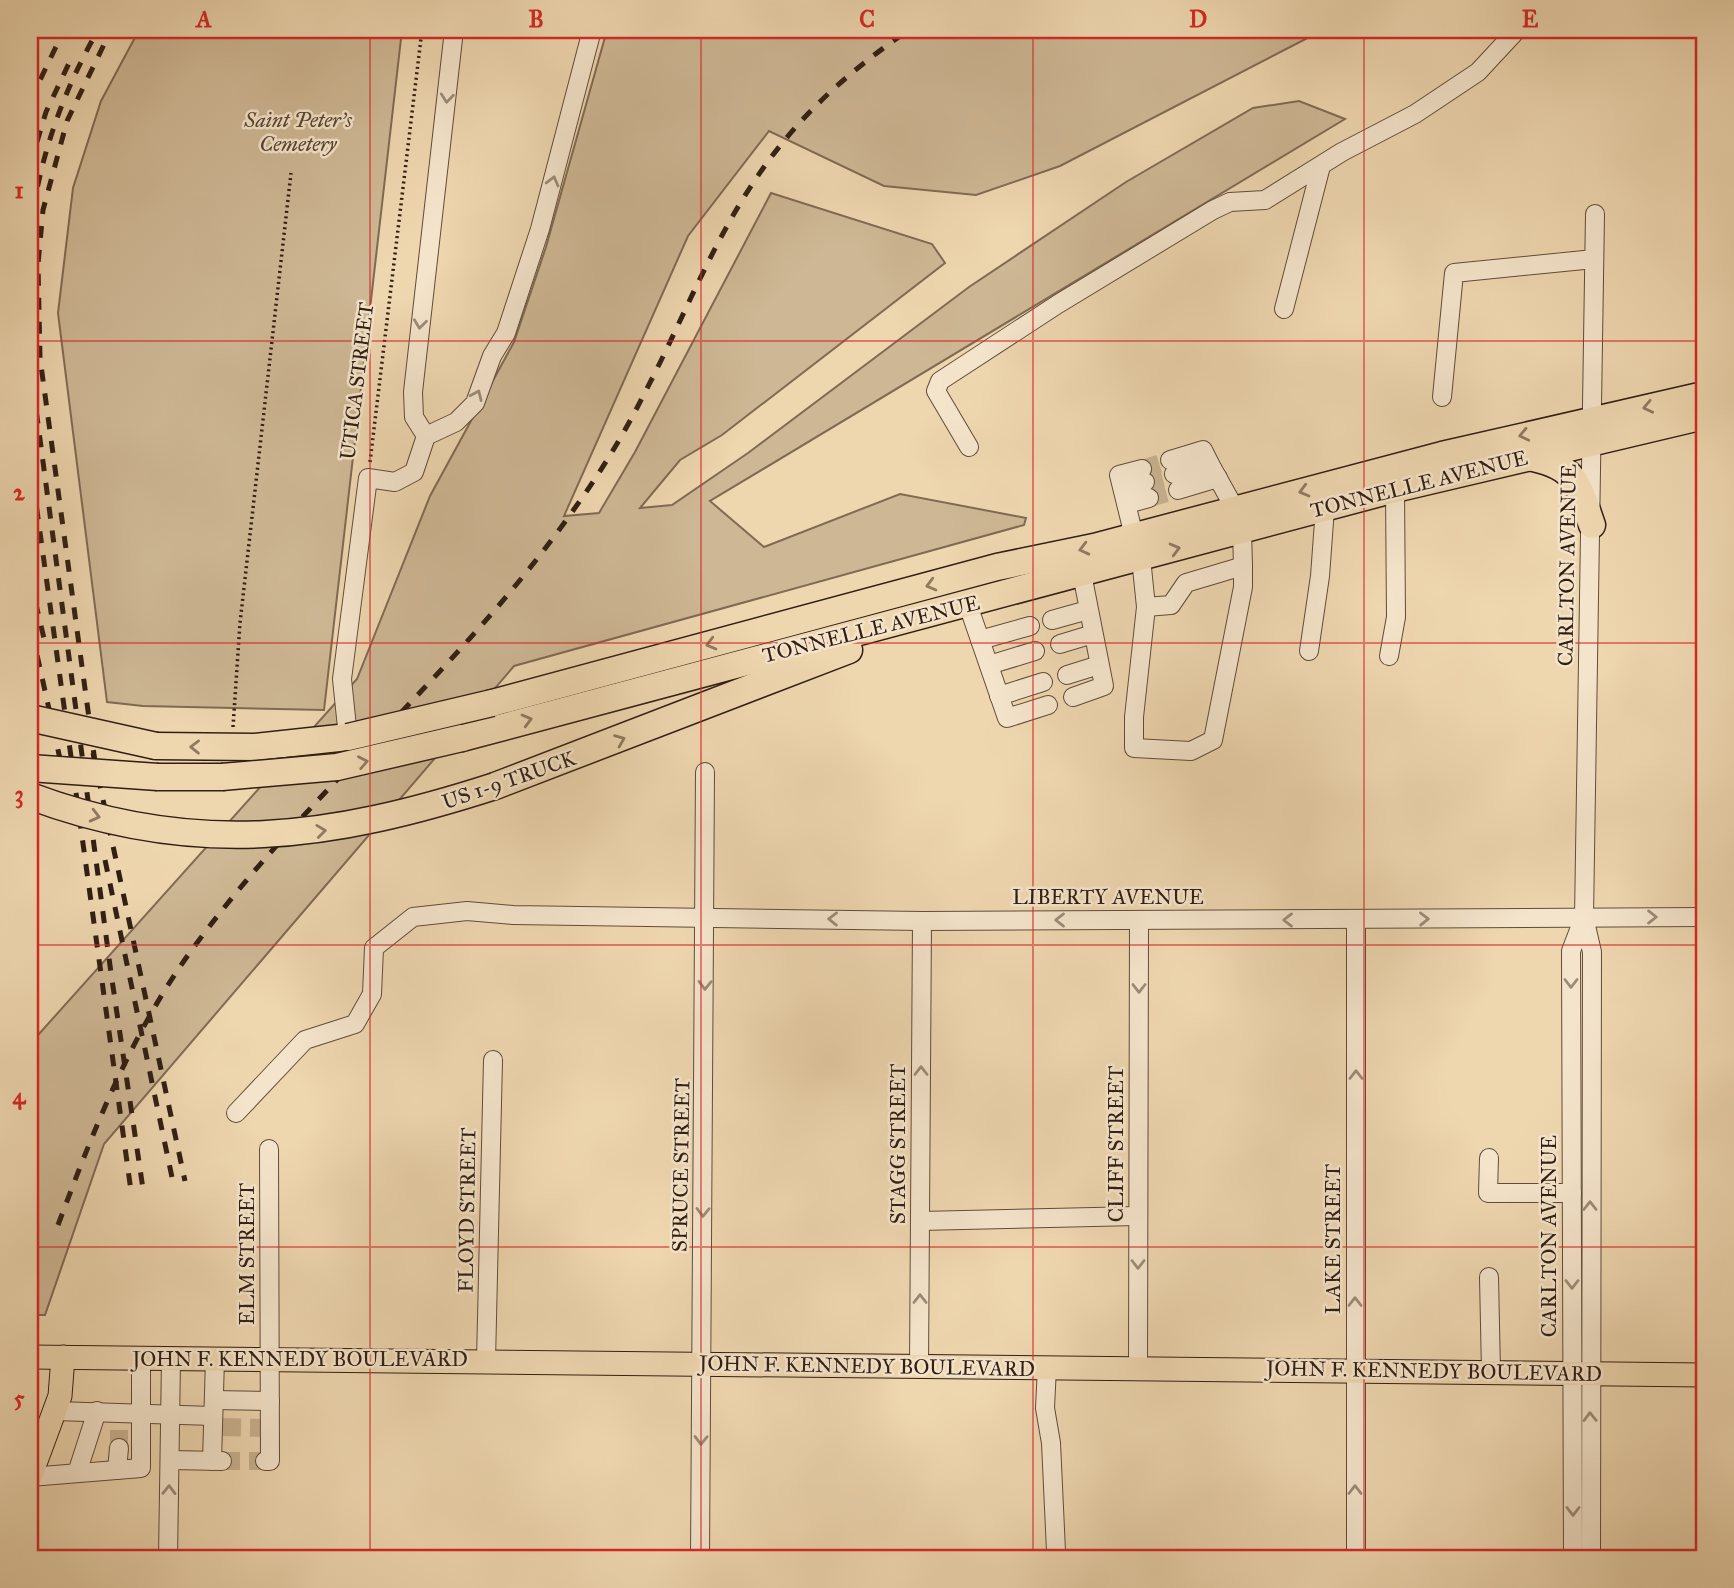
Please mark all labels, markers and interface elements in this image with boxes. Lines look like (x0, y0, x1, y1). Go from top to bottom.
text: A (194, 5, 212, 33)
text: B (528, 5, 544, 33)
text: C (859, 5, 875, 33)
text: D (1189, 5, 1207, 33)
text: E (1522, 5, 1539, 33)
one-way arrow (440, 92, 455, 103)
park label: Saint Peter's Cemetery (243, 107, 353, 157)
one-way arrow (545, 175, 559, 187)
text: 1 (14, 176, 24, 204)
street label: UTICA STREET (334, 301, 380, 461)
one-way arrow (413, 318, 428, 329)
one-way arrow (469, 390, 483, 402)
one-way arrow (1642, 399, 1654, 414)
one-way arrow (1519, 427, 1531, 441)
street label: TONNELLE AVENUE (1308, 444, 1530, 524)
street label: CARLTON AVENUE (1552, 464, 1582, 666)
text: 2 (13, 478, 25, 506)
one-way arrow (1298, 482, 1310, 497)
one-way arrow (1078, 541, 1090, 556)
one-way arrow (1169, 542, 1181, 557)
one-way arrow (925, 577, 937, 591)
street label: TONNELLE AVENUE (760, 589, 982, 669)
one-way arrow (706, 636, 718, 650)
one-way arrow (521, 714, 533, 729)
one-way arrow (613, 735, 625, 749)
one-way arrow (189, 739, 200, 755)
street label: US 1-9 TRUCK (439, 745, 580, 815)
one-way arrow (357, 756, 369, 771)
text: 3 (14, 780, 24, 809)
one-way arrow (89, 808, 101, 822)
one-way arrow (315, 823, 326, 838)
street label: LIBERTY AVENUE (1012, 884, 1204, 910)
one-way arrow (1647, 909, 1658, 925)
one-way arrow (827, 911, 838, 927)
one-way arrow (1420, 911, 1430, 927)
one-way arrow (1055, 912, 1065, 928)
one-way arrow (1282, 912, 1293, 928)
one-way arrow (1563, 978, 1579, 989)
one-way arrow (697, 980, 713, 990)
one-way arrow (1131, 983, 1147, 994)
street label: STAGG STREET (885, 1064, 911, 1224)
one-way arrow (913, 1065, 929, 1076)
street label: CLIFF STREET (1103, 1066, 1129, 1222)
one-way arrow (1348, 1069, 1364, 1079)
street label: SPRUCE STREET (666, 1078, 696, 1252)
text: 4 (13, 1082, 27, 1110)
street label: FLOYD STREET (453, 1127, 481, 1293)
street label: CARLTON AVENUE (1536, 1135, 1562, 1337)
street label: LAKE STREET (1320, 1164, 1346, 1314)
street label: ELM STREET (234, 1183, 260, 1325)
one-way arrow (1582, 1201, 1598, 1211)
one-way arrow (695, 1207, 711, 1218)
one-way arrow (1130, 1260, 1146, 1270)
one-way arrow (1564, 1279, 1580, 1290)
one-way arrow (912, 1293, 928, 1303)
one-way arrow (1347, 1296, 1363, 1307)
street label: JOHN F. KENNEDY BOULEVARD (130, 1346, 468, 1372)
street label: JOHN F. KENNEDY BOULEVARD (697, 1350, 1035, 1382)
street label: JOHN F. KENNEDY BOULEVARD (1264, 1355, 1602, 1387)
text: 5 (14, 1384, 25, 1412)
one-way arrow (1582, 1411, 1597, 1422)
one-way arrow (693, 1435, 709, 1445)
one-way arrow (161, 1484, 177, 1495)
one-way arrow (1348, 1484, 1363, 1495)
one-way arrow (1565, 1507, 1581, 1517)

